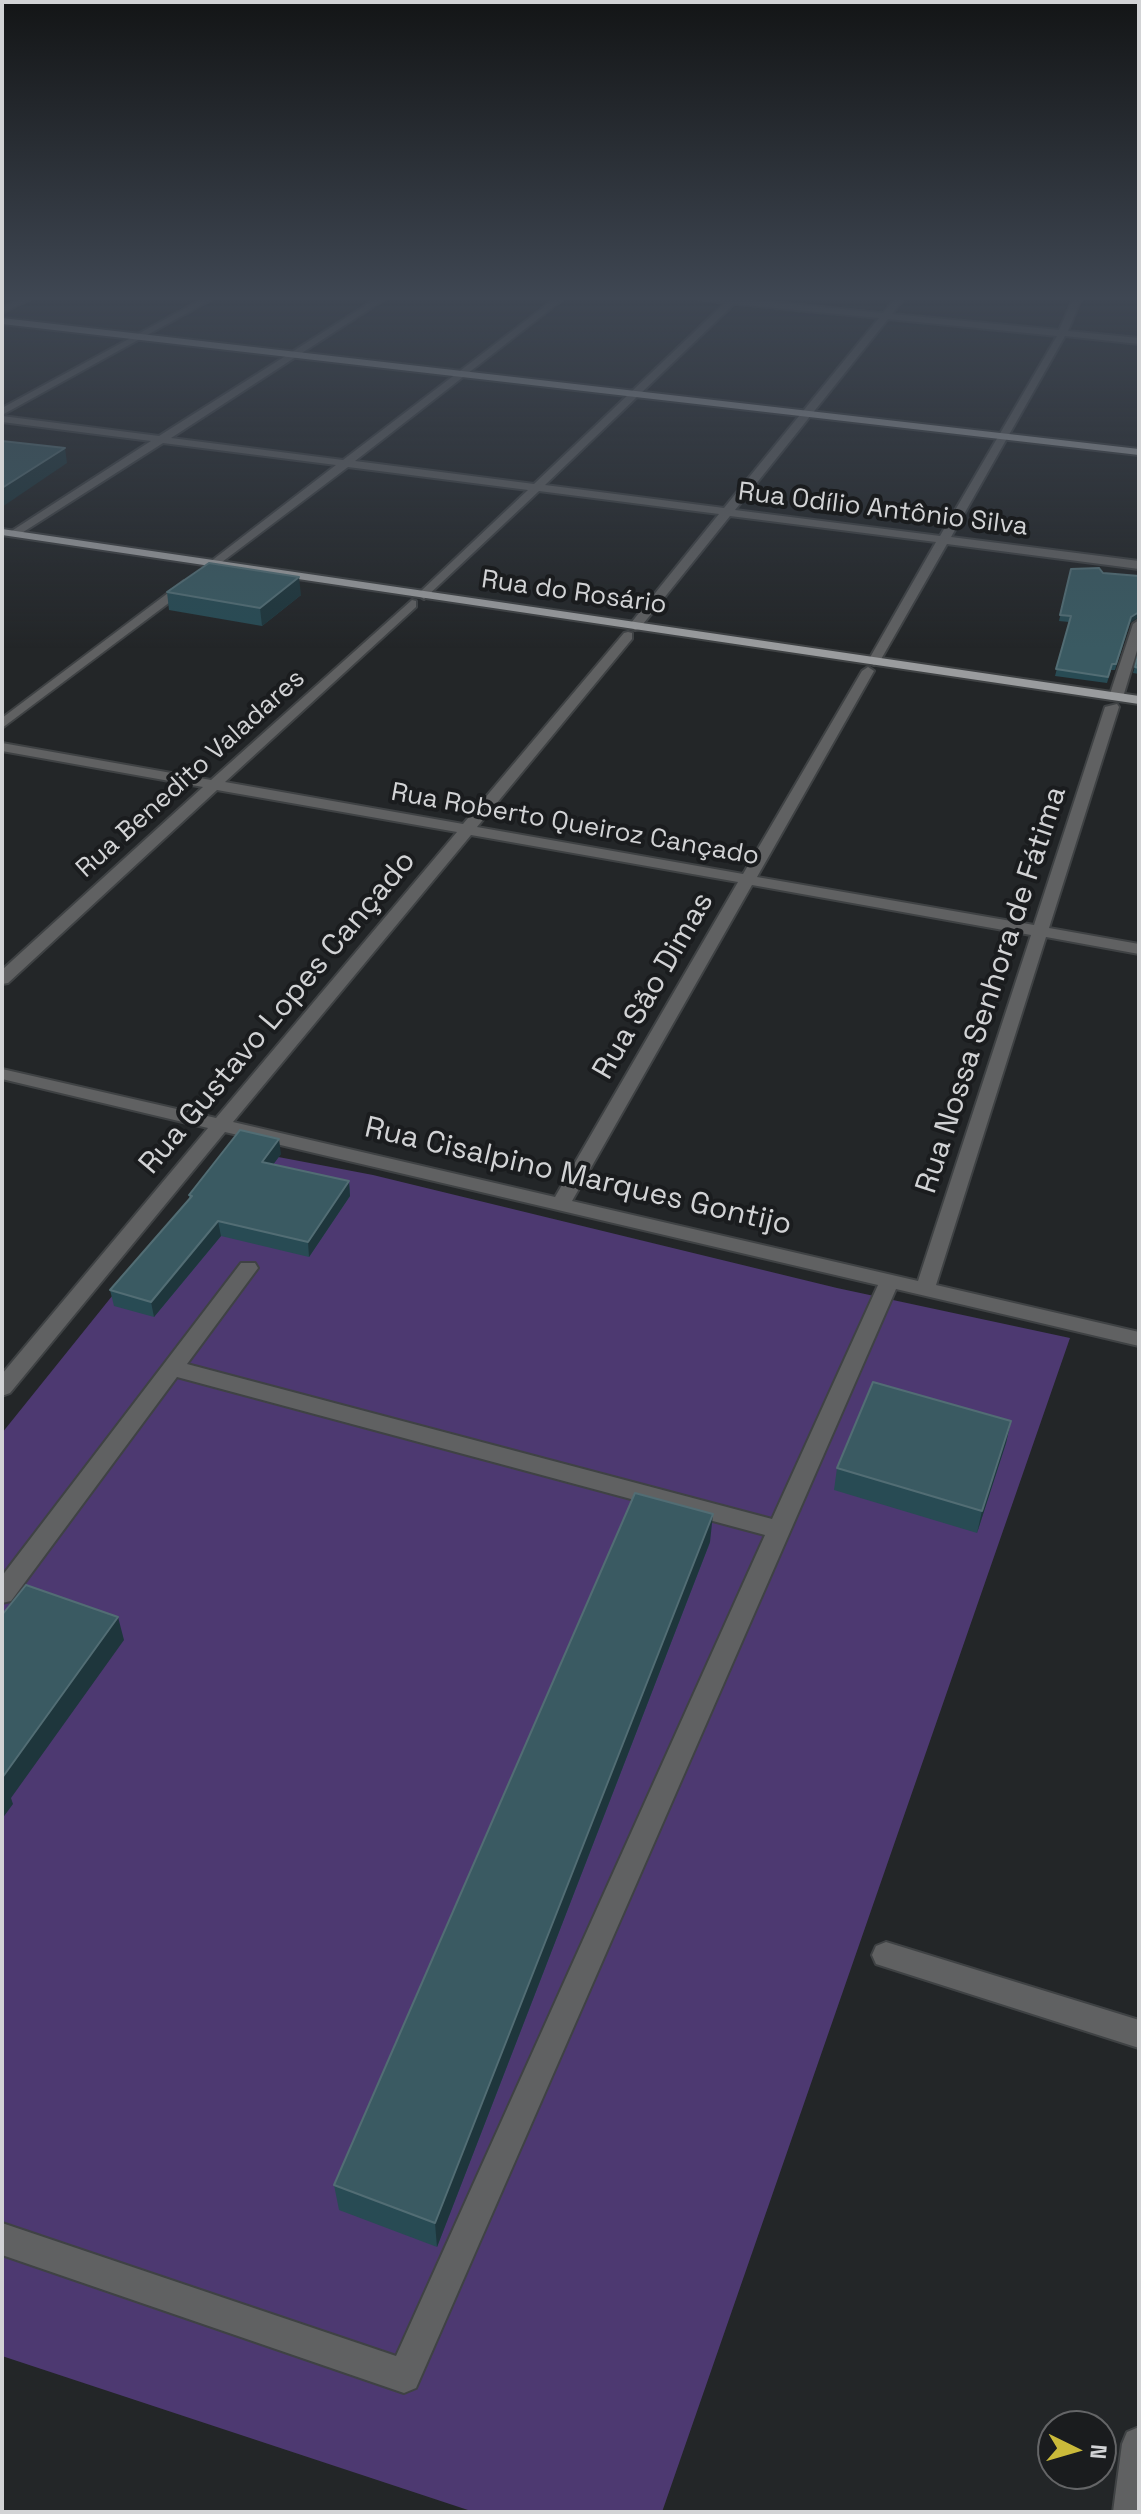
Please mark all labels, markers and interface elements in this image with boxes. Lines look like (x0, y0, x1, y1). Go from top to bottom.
street label: Rua Odílio Antônio Silva (736, 477, 1030, 543)
street label: Rua do Rosário (479, 565, 669, 621)
street label: Rua Benedito Valadares (70, 663, 312, 885)
street label: Rua Roberto Queiroz Cançado (388, 777, 762, 873)
street label: Rua Nossa Senhora de Fátima (909, 782, 1075, 1198)
street label: Rua Gustavo Lopes Cançado (132, 844, 424, 1182)
street label: Rua São Dimas (586, 886, 722, 1086)
street label: Rua Cisalpino Marques Gontijo (361, 1110, 795, 1244)
north arrow (1037, 2410, 1117, 2490)
text: N (1084, 2443, 1114, 2460)

